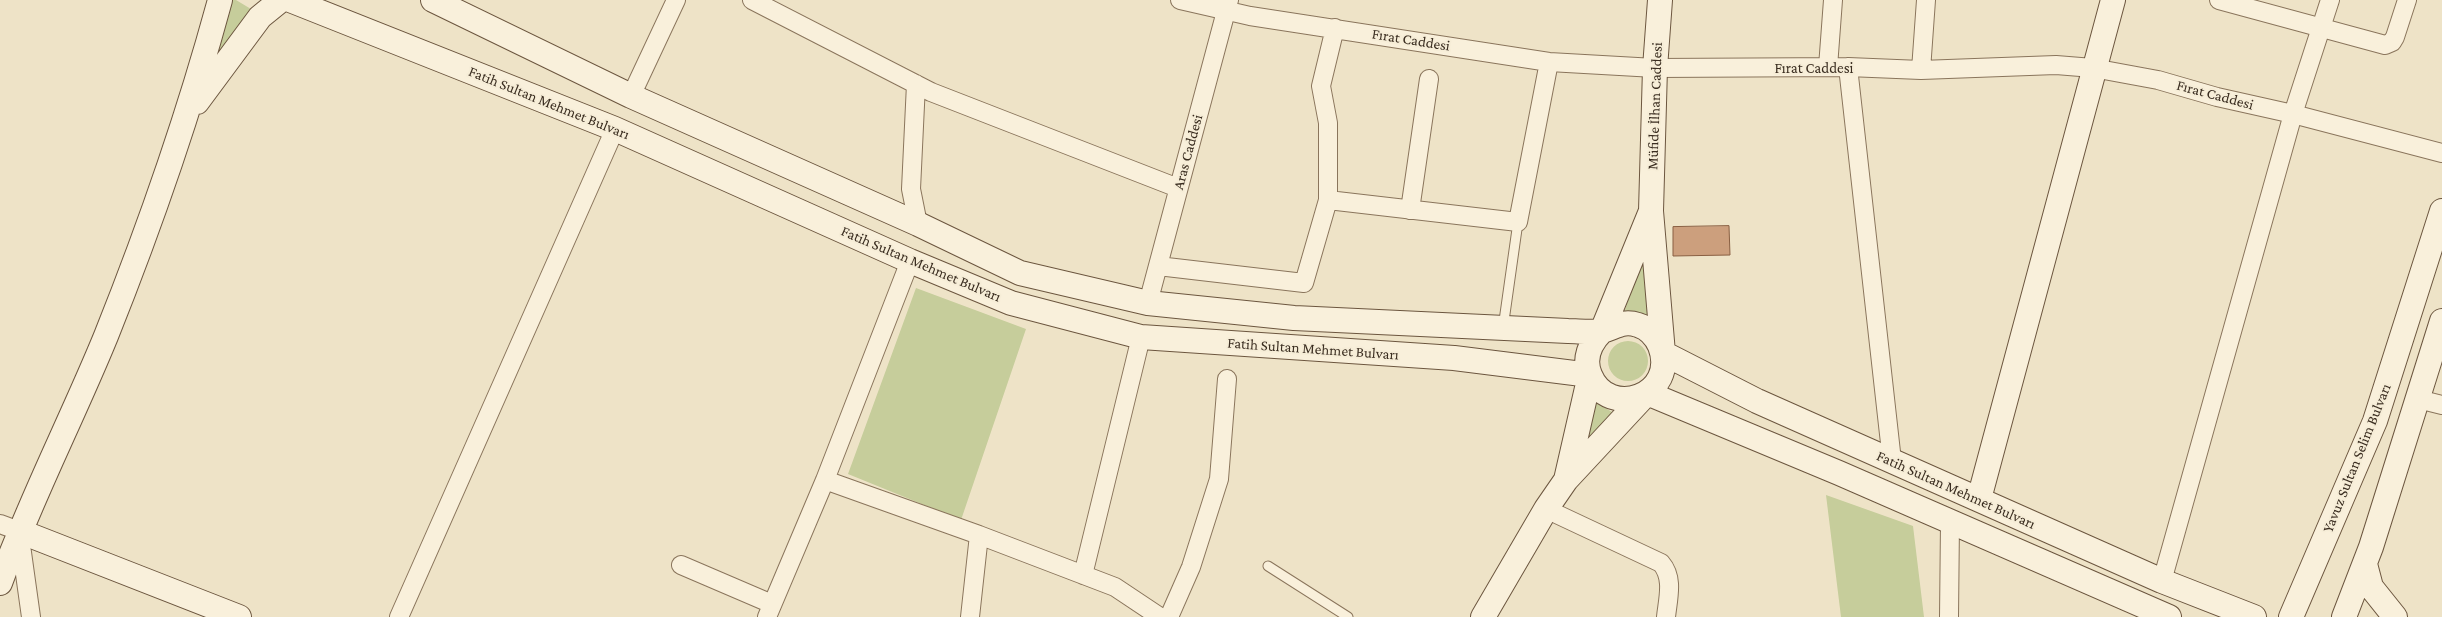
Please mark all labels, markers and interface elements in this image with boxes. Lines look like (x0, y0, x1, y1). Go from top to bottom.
street label: Fırat Caddesi (1371, 25, 1451, 55)
street label: Müfide İlhan Caddesi (1644, 42, 1666, 170)
street label: Fırat Caddesi (1775, 59, 1853, 77)
street label: Fatih Sultan Mehmet Bulvarı (466, 62, 632, 144)
street label: Fırat Caddesi (2175, 76, 2255, 114)
street label: Aras Caddesi (1169, 112, 1207, 192)
street label: Fatih Sultan Mehmet Bulvarı (838, 222, 1004, 306)
street label: Fatih Sultan Mehmet Bulvarı (1227, 334, 1399, 364)
street label: Yavuz Sultan Selim Bulvarı (2319, 381, 2395, 535)
street label: Fatih Sultan Mehmet Bulvarı (1874, 447, 2038, 533)

